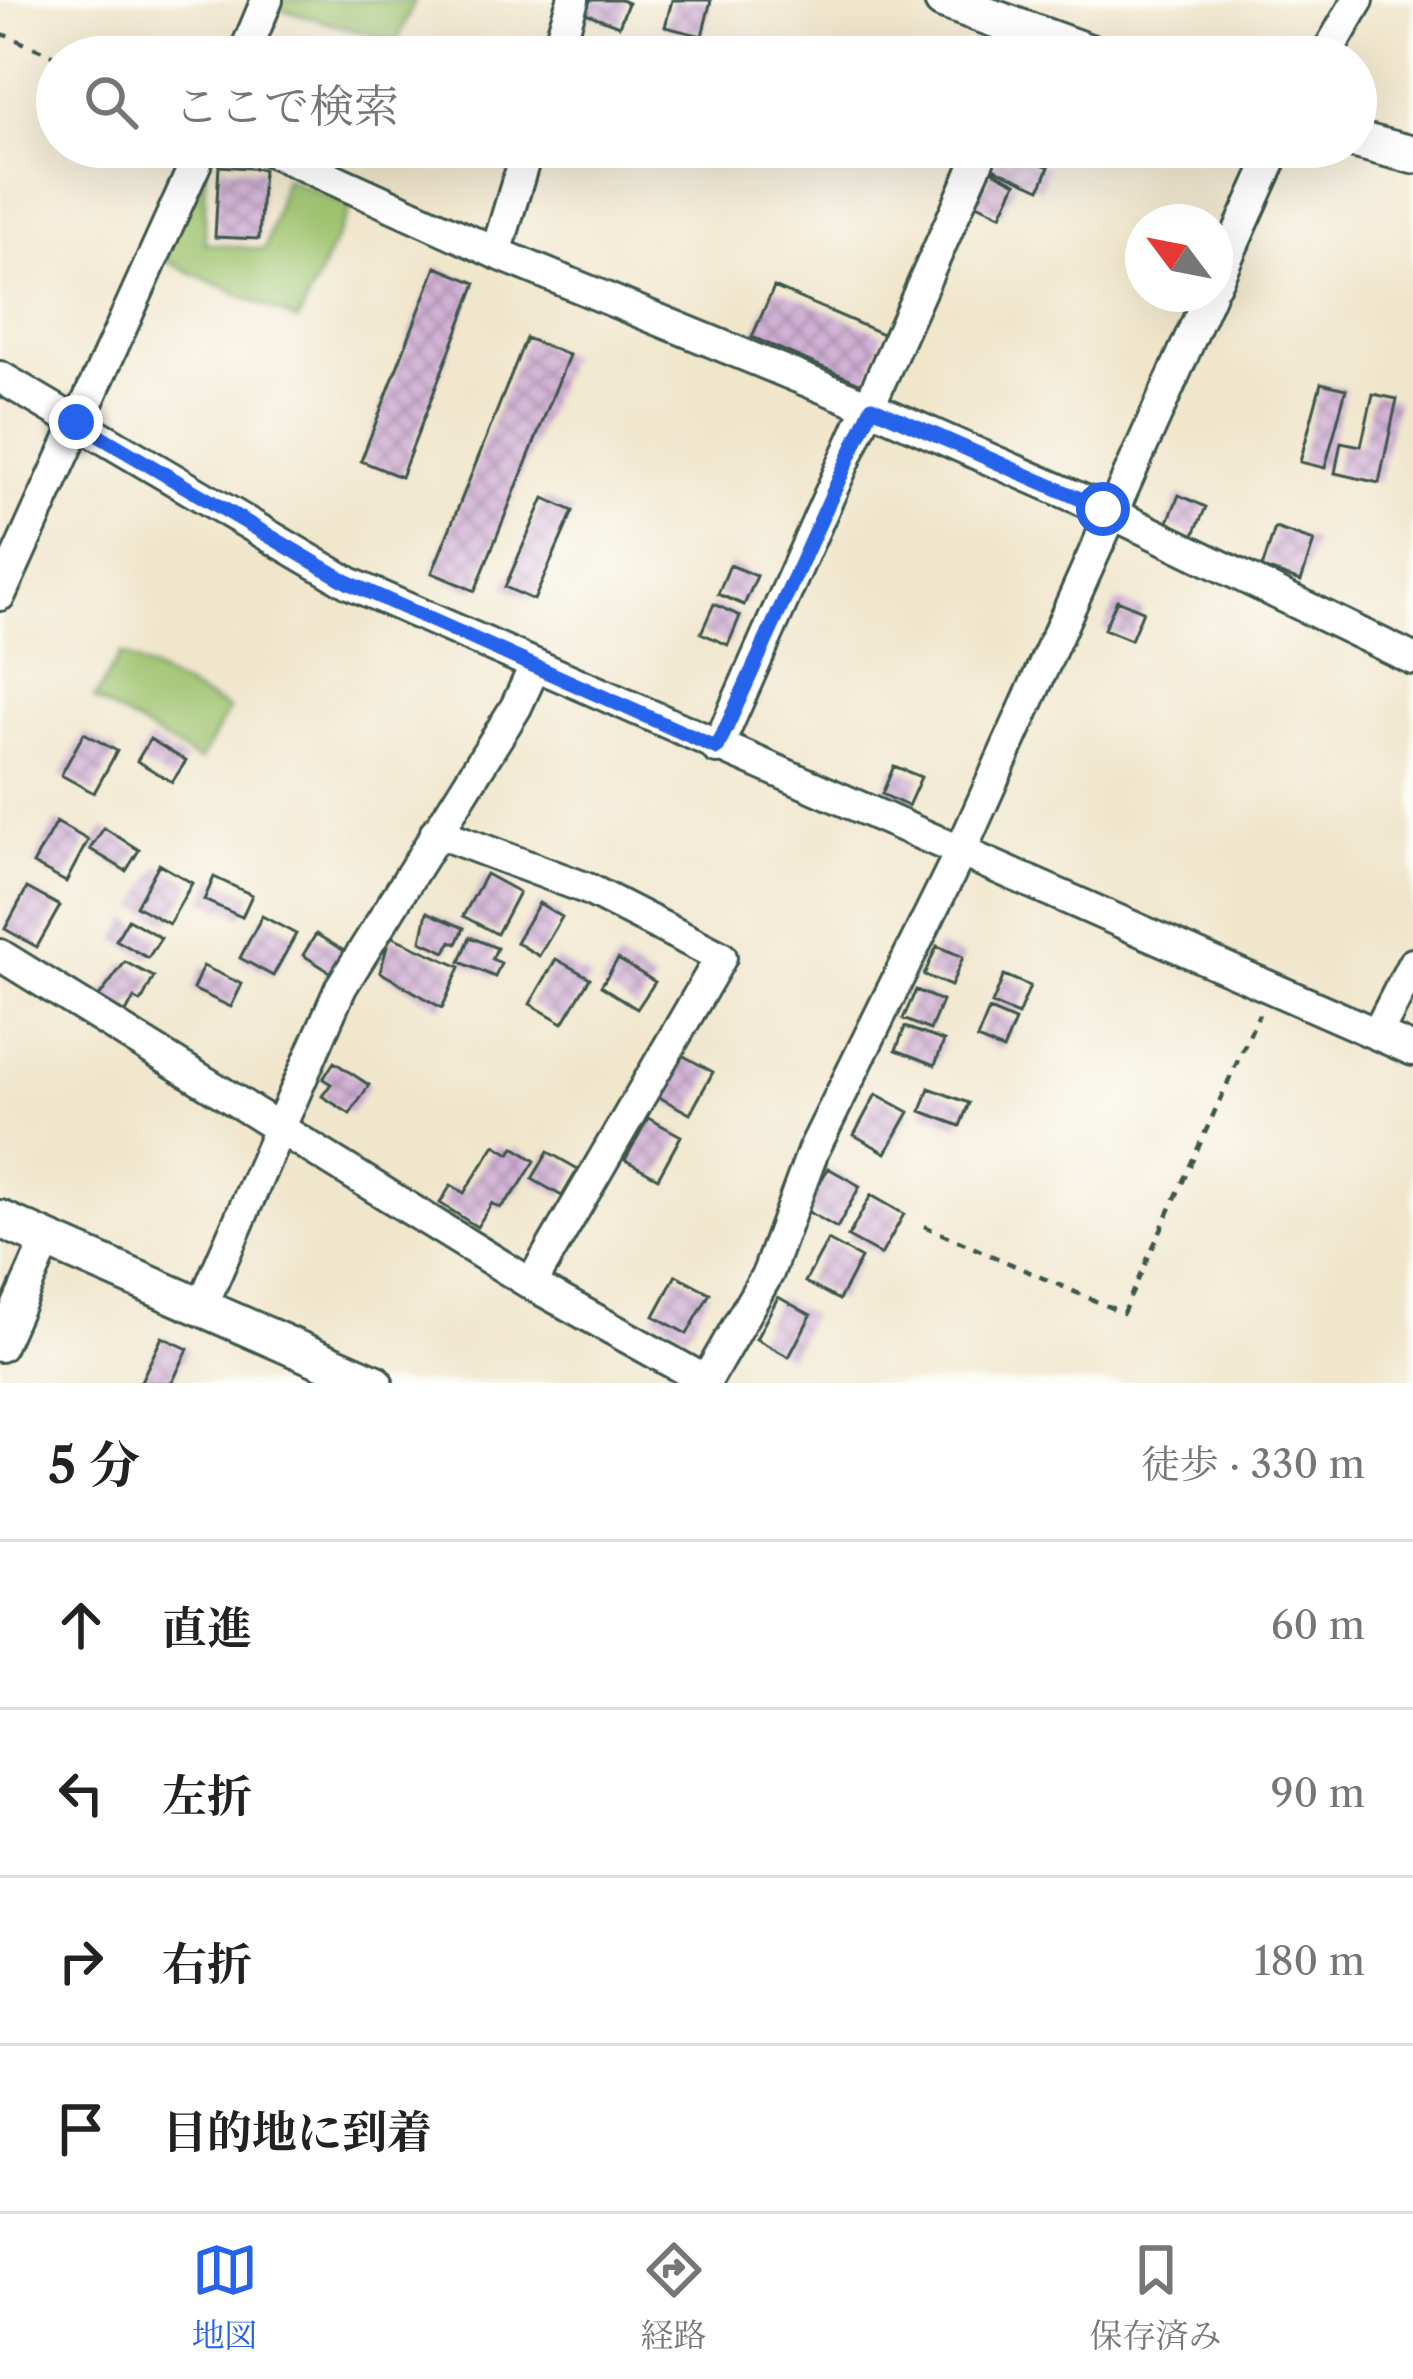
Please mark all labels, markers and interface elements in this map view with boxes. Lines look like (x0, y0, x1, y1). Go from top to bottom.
search box (36, 36, 1377, 168)
icon: search (78, 69, 144, 135)
text: ここで検索 (174, 78, 399, 134)
north arrow (1125, 204, 1233, 312)
route end (49, 395, 103, 449)
route start (1076, 482, 1130, 536)
text: 5 分 (48, 1434, 140, 1496)
text: 徒歩 · 330 m (1141, 1440, 1365, 1488)
icon: ahead (48, 1592, 114, 1658)
text: 直進 (162, 1600, 252, 1656)
text: 60 m (1271, 1601, 1365, 1649)
icon: left (48, 1760, 114, 1826)
text: 左折 (162, 1768, 252, 1824)
text: 90 m (1271, 1769, 1365, 1817)
icon: right (48, 1928, 114, 1994)
text: 右折 (162, 1936, 252, 1992)
text: 180 m (1254, 1937, 1365, 1985)
icon: arrive (48, 2096, 114, 2162)
text: 目的地に到着 (162, 2104, 432, 2160)
tab: 地図 (192, 2237, 258, 2356)
tab: 経路 (641, 2237, 707, 2356)
tab: 保存済み (1090, 2237, 1222, 2356)

